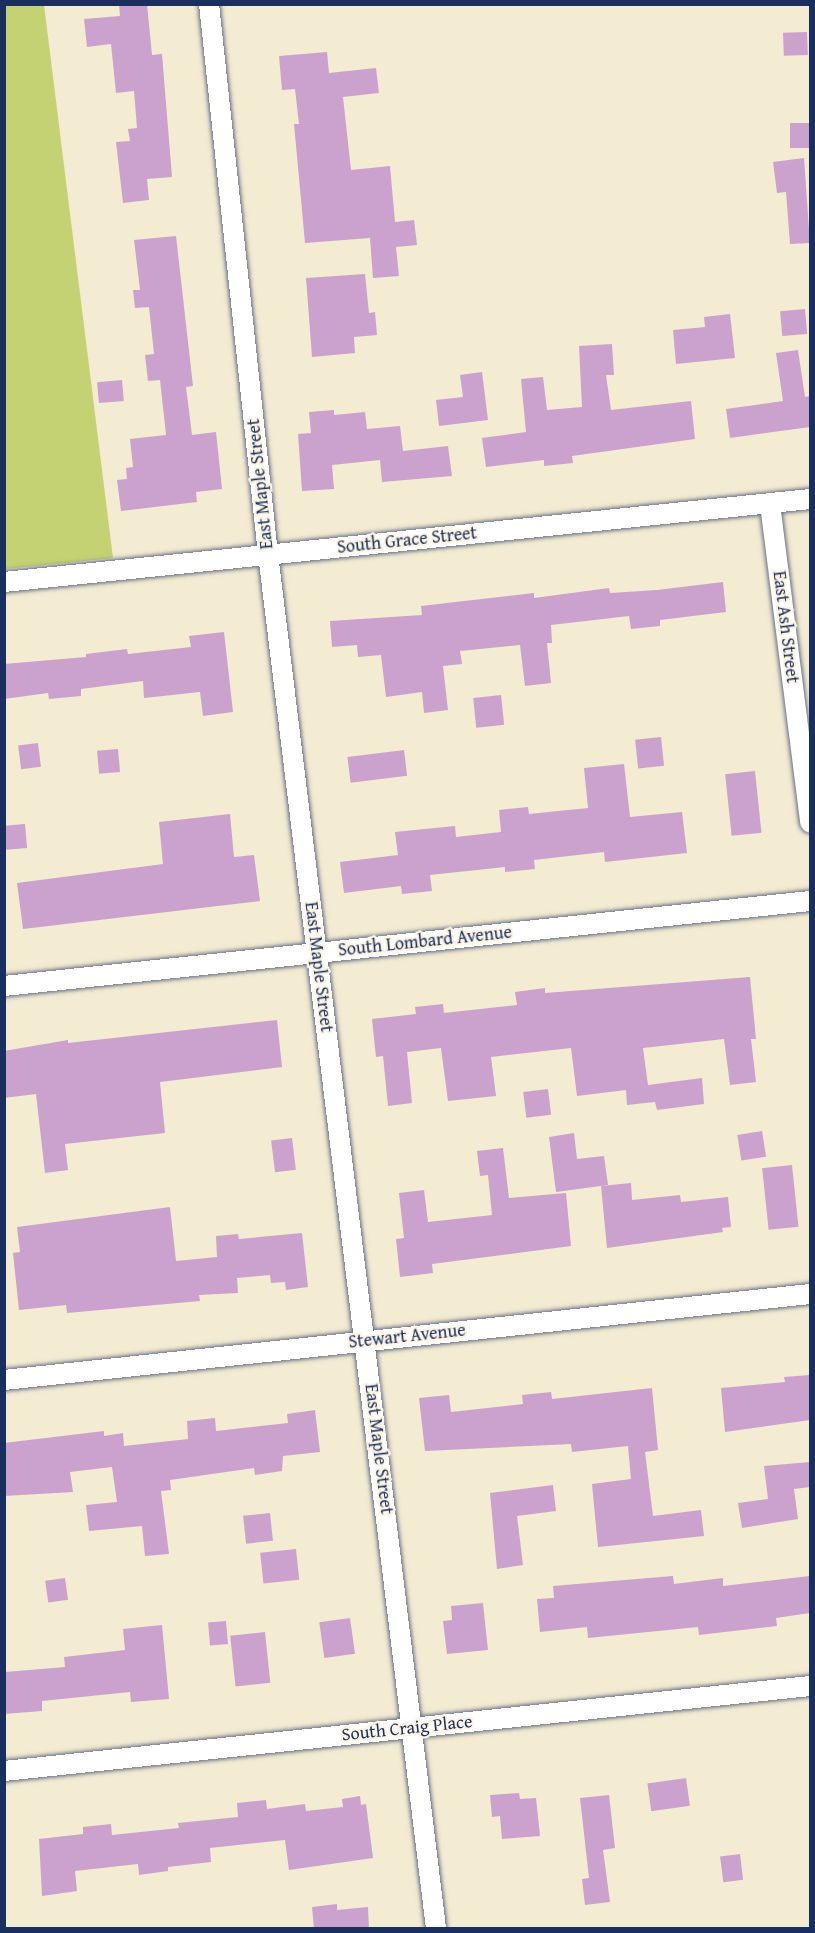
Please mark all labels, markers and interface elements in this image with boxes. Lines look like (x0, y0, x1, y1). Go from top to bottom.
street label: East Maple Street (242, 418, 278, 550)
street label: South Grace Street (336, 522, 478, 558)
street label: East Ash Street (768, 570, 804, 684)
street label: East Maple Street (300, 901, 338, 1033)
street label: South Lombard Avenue (337, 921, 513, 961)
street label: Stewart Avenue (347, 1319, 467, 1353)
street label: East Maple Street (360, 1383, 398, 1515)
street label: South Craig Place (341, 1710, 473, 1746)

